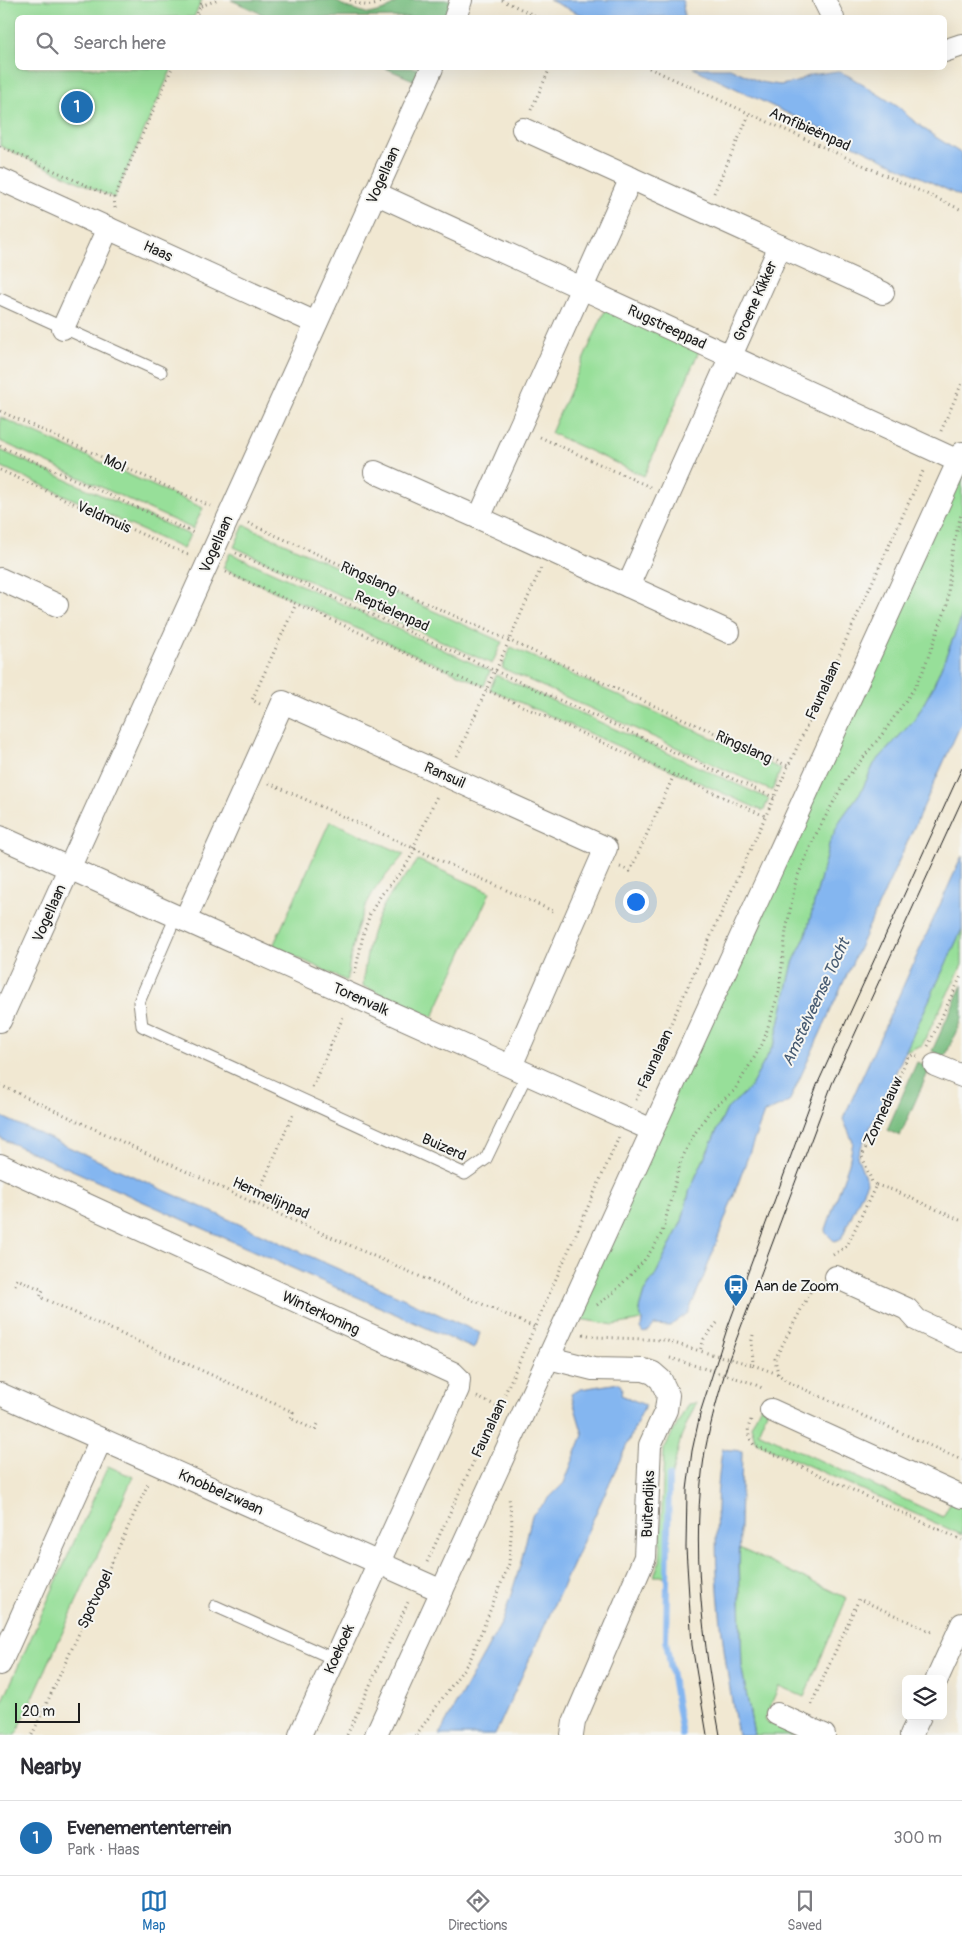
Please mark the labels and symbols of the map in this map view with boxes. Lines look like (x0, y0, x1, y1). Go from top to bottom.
pin: 1 (61, 88, 93, 126)
street label: Amfibieënpad (766, 103, 853, 156)
street label: Vogellaan (362, 143, 405, 207)
street label: Haas (140, 236, 176, 267)
street label: Groene Kikker (729, 257, 782, 344)
street label: Rugstreeppad (624, 301, 709, 354)
street label: Mol (101, 450, 129, 477)
street label: Veldmuis (74, 497, 134, 538)
street label: Vogellaan (195, 512, 238, 576)
street label: Ringslang (337, 558, 400, 599)
street label: Reptielenpad (351, 587, 432, 636)
street label: Faunalaan (801, 657, 845, 723)
street label: Ringslang (712, 727, 775, 768)
street label: Ransuil (421, 758, 469, 793)
street label: Vogellaan (28, 881, 71, 945)
your location (623, 889, 649, 915)
water label: Amstelveense Tocht (778, 934, 855, 1069)
street label: Torenvalk (330, 979, 393, 1021)
street label: Faunalaan (633, 1026, 677, 1092)
street label: Zonnedauw (859, 1074, 908, 1149)
street label: Buizerd (419, 1129, 469, 1166)
street label: Hermelijnpad (229, 1173, 312, 1224)
bus stop icon: Aan de Zoom (723, 1273, 749, 1307)
place label: Aan de Zoom (754, 1277, 839, 1296)
street label: Winterkoning (279, 1287, 363, 1340)
street label: Faunalaan (467, 1395, 511, 1461)
street label: Knobbelzwaan (175, 1465, 266, 1520)
street label: Buitendijks (638, 1470, 659, 1538)
street label: Spotvogel (73, 1567, 117, 1632)
street label: Koekoek (320, 1621, 359, 1677)
scale bar (15, 1700, 80, 1723)

